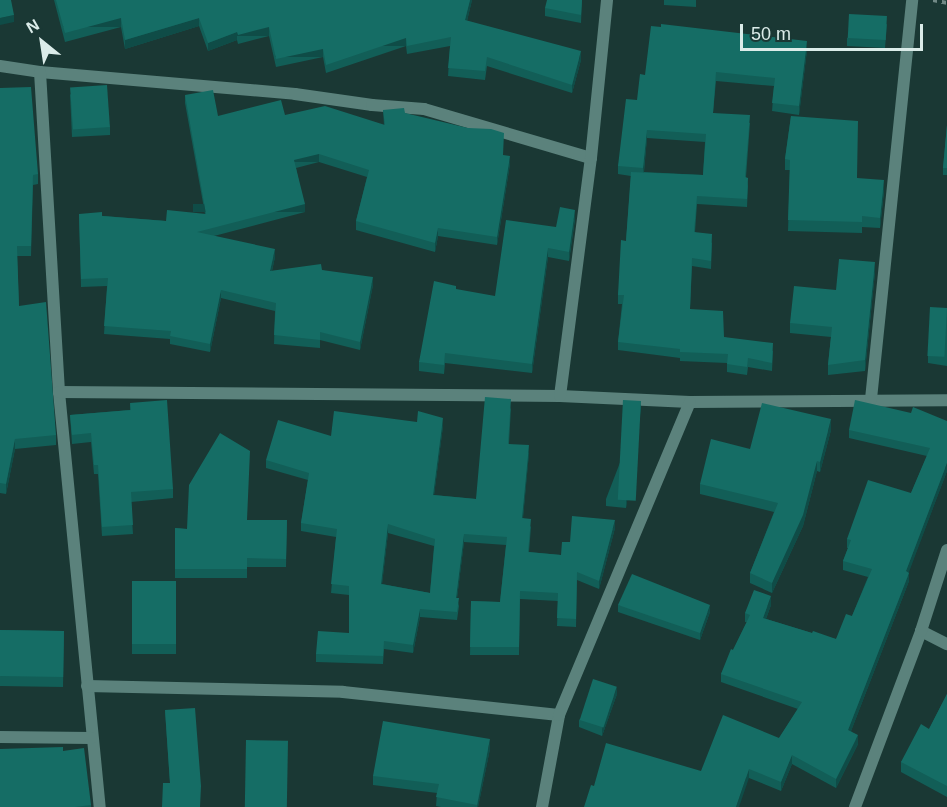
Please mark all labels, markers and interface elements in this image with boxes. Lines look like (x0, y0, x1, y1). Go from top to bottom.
north arrow (12, 12, 72, 72)
scale bar (743, 12, 926, 50)
text: N (23, 16, 42, 36)
text: 50 m (751, 24, 791, 44)

